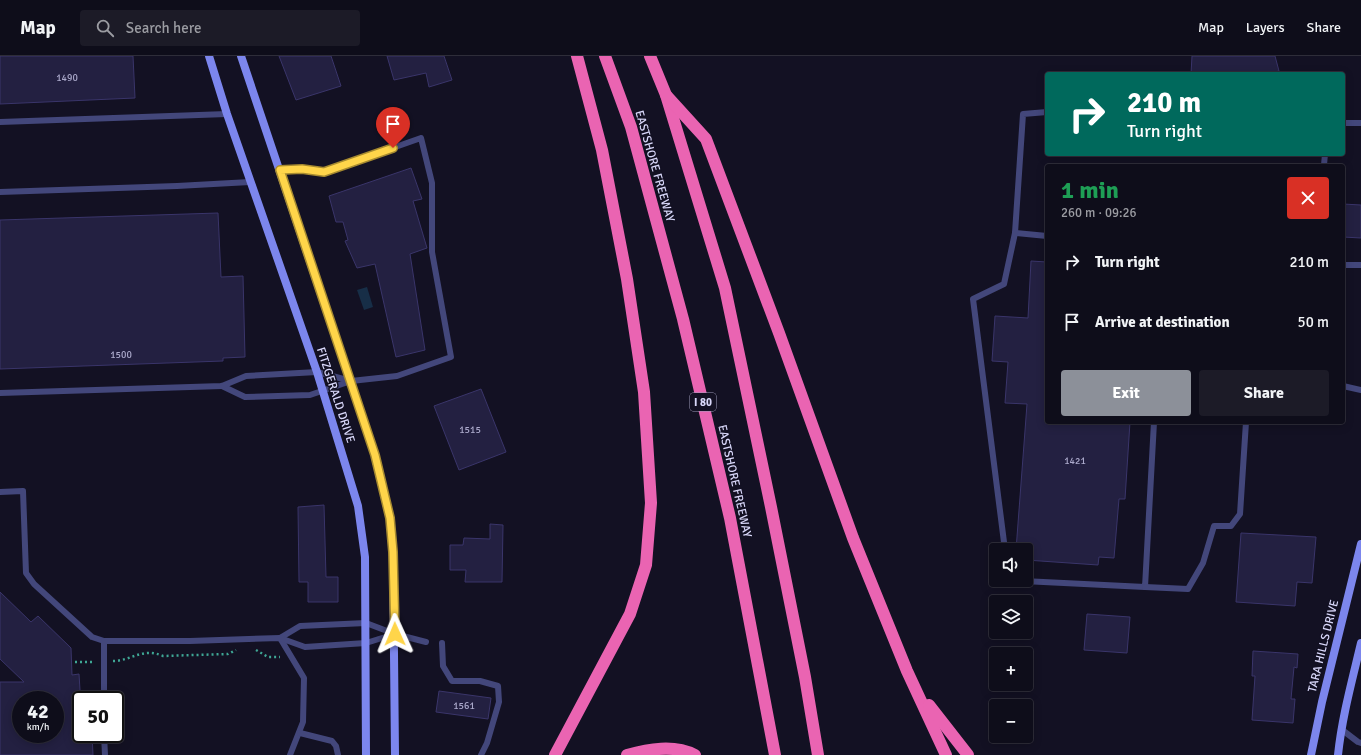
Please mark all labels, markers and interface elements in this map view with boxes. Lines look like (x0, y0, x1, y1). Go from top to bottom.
search box (80, 10, 360, 46)
text: Map (20, 16, 56, 40)
icon: search (94, 17, 116, 39)
text: Search here (126, 19, 201, 37)
text: Map (1198, 19, 1224, 36)
text: Layers (1246, 19, 1285, 36)
text: Share (1307, 19, 1341, 36)
house number: 1490 (56, 72, 78, 84)
text: 210 m (1127, 86, 1201, 120)
icon: right (1061, 88, 1113, 140)
pin (376, 107, 410, 148)
street label: EASTSHORE FREEWAY (631, 109, 678, 224)
icon: arrive (382, 113, 404, 135)
text: Turn right (1127, 120, 1202, 142)
text: 1 min (1061, 175, 1119, 205)
button: close (1287, 177, 1329, 219)
text: 260 m · 09:26 (1061, 205, 1137, 221)
icon: right (1061, 251, 1083, 273)
text: Turn right (1095, 253, 1160, 271)
text: 210 m (1289, 253, 1329, 271)
icon: arrive (1061, 311, 1083, 333)
text: Arrive at destination (1095, 313, 1230, 331)
text: 50 m (1298, 313, 1329, 331)
street label: FITZGERALD DRIVE (313, 345, 358, 445)
house number: 1500 (110, 349, 132, 361)
button: Exit (1061, 370, 1191, 416)
button: Share (1199, 370, 1329, 416)
road number: I 80 (690, 393, 716, 411)
street label: EASTSHORE FREEWAY (714, 423, 755, 539)
house number: 1515 (459, 424, 481, 436)
house number: 1421 (1064, 455, 1086, 467)
map controls (989, 543, 1033, 743)
button: sound (989, 543, 1033, 587)
button: layers (989, 595, 1033, 639)
street label: TARA HILLS DRIVE (1305, 598, 1342, 694)
position arrow (374, 613, 416, 655)
button: + (989, 647, 1033, 691)
speed limit sign: 50 (72, 691, 124, 743)
text: 42 (27, 699, 49, 724)
button: − (989, 699, 1033, 743)
house number: 1561 (453, 700, 475, 712)
text: km/h (27, 721, 49, 733)

